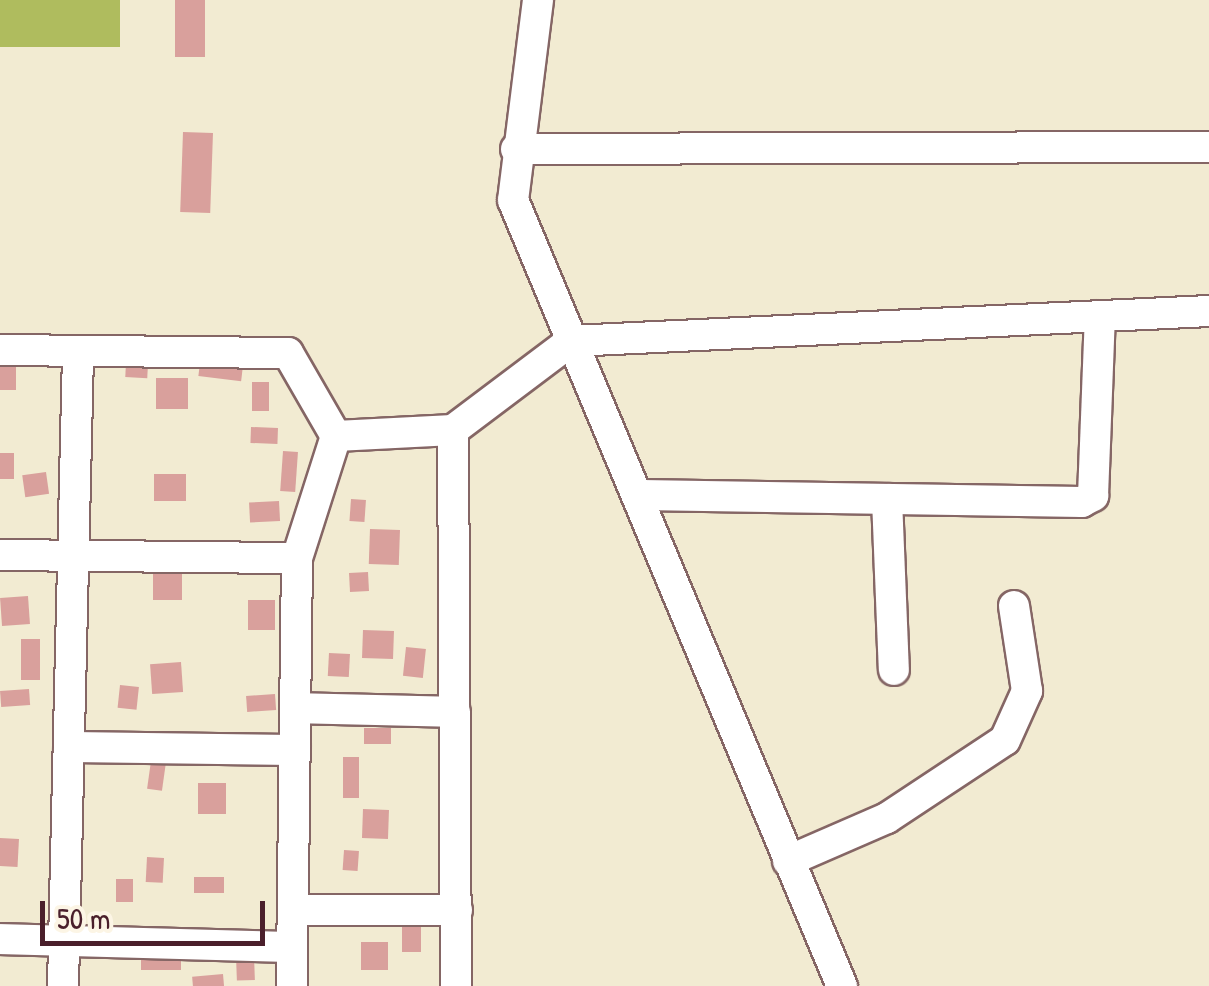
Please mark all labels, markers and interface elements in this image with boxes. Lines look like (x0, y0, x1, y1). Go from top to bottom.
scale bar (45, 881, 270, 943)
text: 50 m (57, 898, 110, 938)

